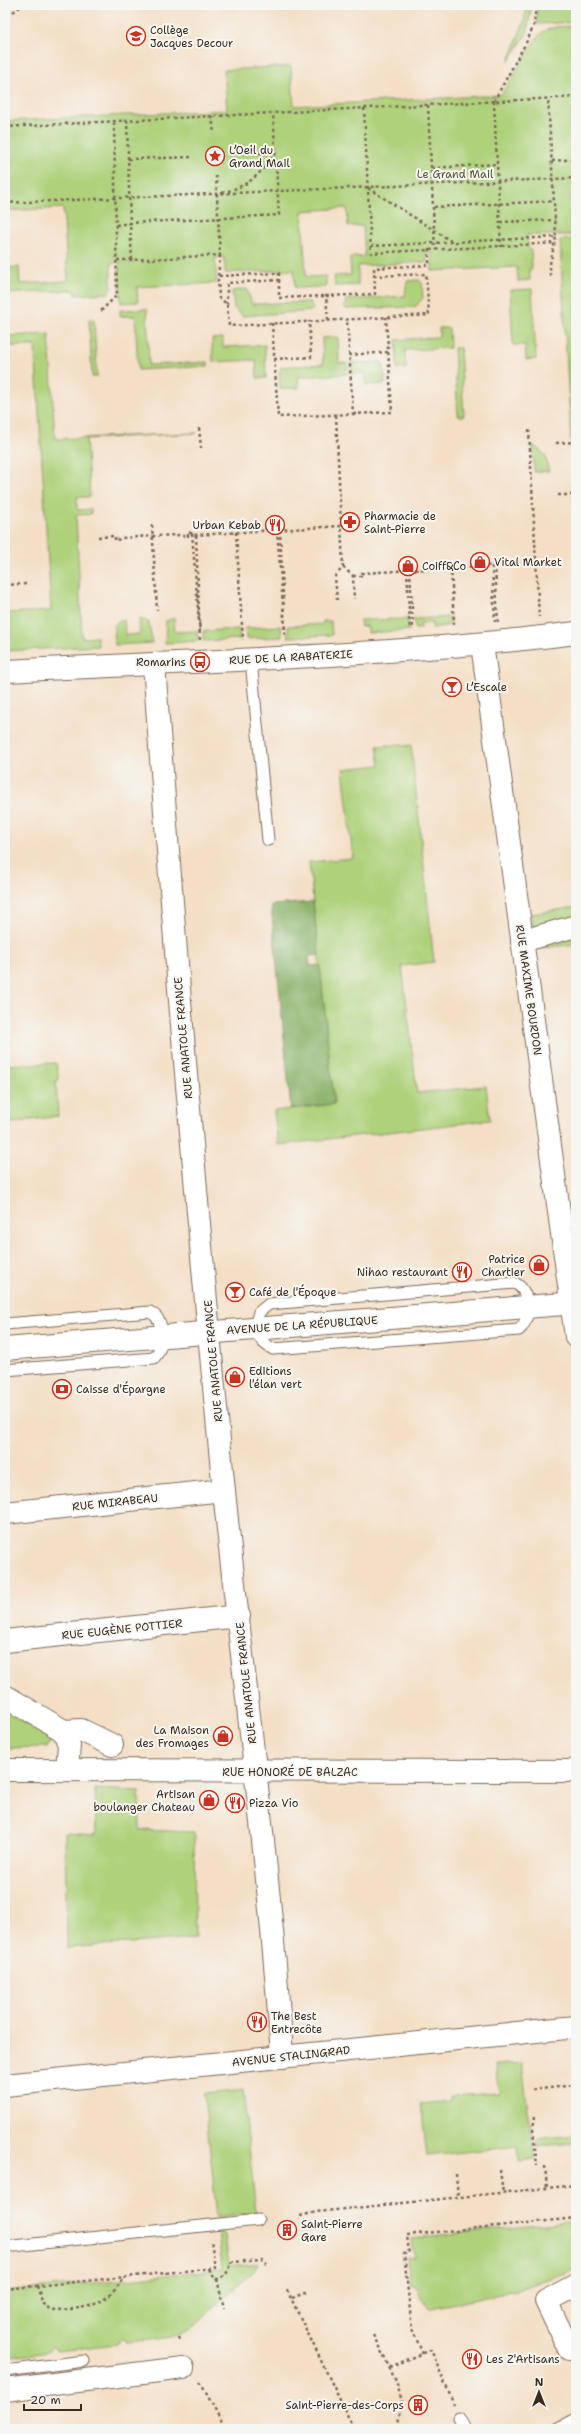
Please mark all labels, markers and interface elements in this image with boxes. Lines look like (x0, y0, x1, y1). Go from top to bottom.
place label: Collège Jacques Decour (150, 23, 233, 51)
school or university icon: Collège Jacques Decour (125, 25, 147, 47)
place label: L’Oeil du Grand Mail (229, 143, 290, 171)
place icon: L’Oeil du Grand Mail (204, 145, 226, 167)
park label: Le Grand Mail (417, 167, 494, 182)
place label: Pharmacie de Saint-Pierre (364, 509, 436, 537)
pharmacy icon: Pharmacie de Saint-Pierre (339, 511, 361, 533)
restaurant icon: Urban Kebab (264, 514, 286, 536)
place label: Urban Kebab (193, 518, 261, 533)
shop icon: Vital Market (469, 551, 491, 573)
shop icon: Coiff&Co (397, 555, 419, 577)
place label: Vital Market (494, 555, 562, 570)
place label: Coiff&Co (422, 559, 467, 574)
street label: RUE DE LA RABATERIE (229, 647, 353, 668)
bus stop icon: Romarins (189, 651, 211, 673)
place label: Romarins (136, 655, 186, 670)
bar icon: L’Escale (441, 676, 463, 698)
place label: L’Escale (466, 680, 507, 695)
street label: RUE MAXIME BOURDON (512, 924, 545, 1056)
street label: RUE ANATOLE FRANCE (171, 976, 196, 1100)
place label: Patrice Chartier (481, 1252, 525, 1280)
shop icon: Patrice Chartier (528, 1254, 550, 1276)
restaurant icon: Nihao restaurant (451, 1261, 473, 1283)
place label: Nihao restaurant (357, 1265, 448, 1280)
bar icon: Café de l'Époque (224, 1281, 246, 1303)
place label: Café de l'Époque (249, 1284, 336, 1300)
street label: RUE ANATOLE FRANCE (201, 1299, 226, 1423)
street label: AVENUE DE LA RÉPUBLIQUE (226, 1312, 378, 1338)
place label: Editions l'élan vert (249, 1364, 302, 1392)
shop icon: Editions l'élan vert (224, 1366, 246, 1388)
bank icon: Caisse d'Épargne (51, 1378, 73, 1400)
place label: Caisse d'Épargne (76, 1381, 166, 1397)
street label: RUE MIRABEAU (71, 1491, 159, 1514)
street label: RUE EUGÈNE POTTIER (61, 1615, 184, 1643)
street label: RUE ANATOLE FRANCE (233, 1621, 260, 1745)
place label: La Maison des Fromages (136, 1723, 209, 1751)
shop icon: La Maison des Fromages (212, 1725, 234, 1747)
street label: RUE HONORÉ DE BALZAC (222, 1764, 358, 1780)
place label: Artisan boulanger Chateau (93, 1787, 195, 1815)
shop icon: Artisan boulanger Chateau (198, 1789, 220, 1811)
restaurant icon: Pizza Vio (224, 1792, 246, 1814)
place label: Pizza Vio (249, 1796, 299, 1811)
place label: The Best Entrecôte (271, 2009, 322, 2037)
restaurant icon: The Best Entrecôte (246, 2011, 268, 2033)
street label: AVENUE STALINGRAD (231, 2043, 351, 2070)
place label: Saint-Pierre Gare (301, 2217, 363, 2245)
building icon: Saint-Pierre Gare (276, 2219, 298, 2241)
restaurant icon: Les Z'Artisans (461, 2348, 483, 2370)
place label: Les Z'Artisans (486, 2352, 560, 2367)
north arrow (519, 2372, 559, 2412)
text: N (535, 2375, 544, 2390)
scale bar (24, 2386, 81, 2412)
text: 20 m (30, 2392, 61, 2408)
building icon: Saint-Pierre-des-Corps (407, 2394, 429, 2416)
place label: Saint-Pierre-des-Corps (286, 2398, 404, 2413)

